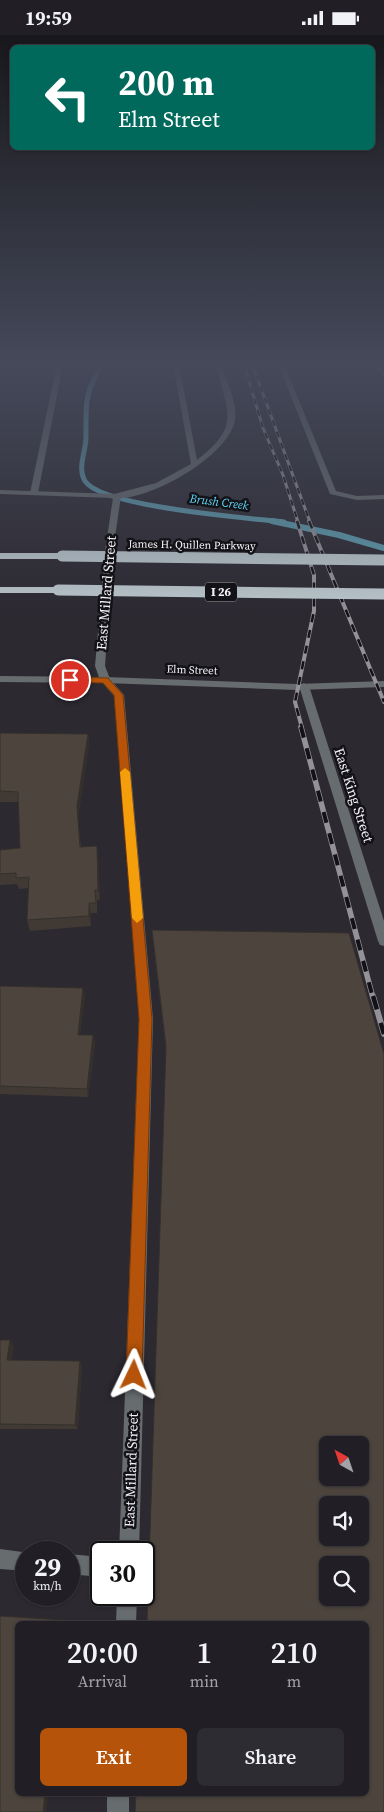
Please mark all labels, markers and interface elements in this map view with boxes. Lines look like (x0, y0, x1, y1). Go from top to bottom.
text: 19:59 (25, 5, 72, 31)
text: 200 m (118, 59, 214, 107)
icon: left (35, 65, 100, 130)
text: Elm Street (118, 104, 220, 134)
water label: Brush Creek (188, 490, 250, 514)
street label: East Millard Street (91, 535, 121, 651)
street label: James H. Quillen Parkway (127, 536, 256, 554)
road number: I 26 (205, 583, 237, 601)
pin (49, 659, 91, 701)
street label: Elm Street (166, 662, 218, 678)
icon: arrive (56, 666, 84, 694)
street label: East King Street (329, 745, 379, 845)
position arrow (107, 1348, 159, 1400)
street label: East Millard Street (119, 1412, 143, 1528)
north arrow (319, 1436, 369, 1486)
map controls (319, 1436, 369, 1606)
button: sound (319, 1496, 369, 1546)
speed limit sign: 30 (90, 1541, 155, 1606)
text: 29 (34, 1550, 61, 1584)
button: search (319, 1556, 369, 1606)
text: km/h (33, 1578, 62, 1594)
text: 20:00 (67, 1632, 138, 1673)
text: 1 (196, 1632, 212, 1673)
text: 210 (270, 1632, 317, 1673)
text: Arrival (78, 1670, 127, 1692)
text: min (190, 1670, 219, 1692)
text: m (287, 1670, 301, 1692)
button: Exit (40, 1728, 187, 1786)
button: Share (197, 1728, 344, 1786)

